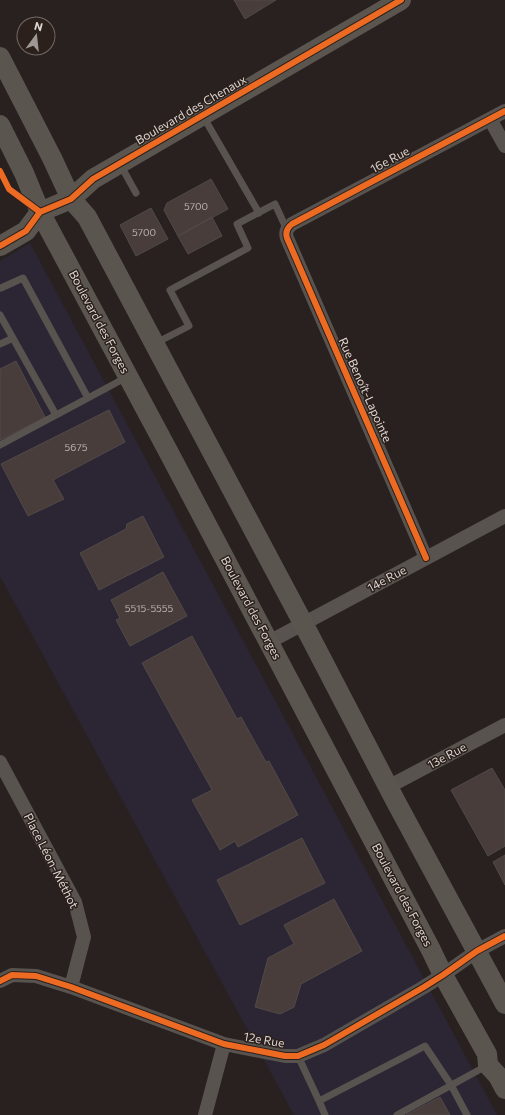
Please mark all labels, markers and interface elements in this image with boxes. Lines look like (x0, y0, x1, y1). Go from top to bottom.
north arrow (16, 16, 56, 56)
text: N (33, 19, 44, 33)
street label: Boulevard des Chenaux (133, 71, 249, 147)
street label: 16e Rue (368, 143, 411, 175)
house number: 5700 (184, 200, 208, 212)
house number: 5700 (132, 226, 156, 238)
street label: Boulevard des Forges (67, 268, 133, 375)
street label: Rue Benoît-Lapointe (337, 335, 395, 444)
house number: 5675 (65, 441, 88, 453)
street label: Boulevard des Forges (219, 554, 285, 661)
street label: 14e Rue (365, 562, 408, 594)
house number: 5515-5555 (125, 602, 174, 614)
street label: 13e Rue (425, 739, 468, 771)
street label: Place Léon-Méthot (22, 810, 82, 911)
street label: Boulevard des Forges (370, 841, 436, 948)
street label: 12e Rue (243, 1029, 286, 1050)

